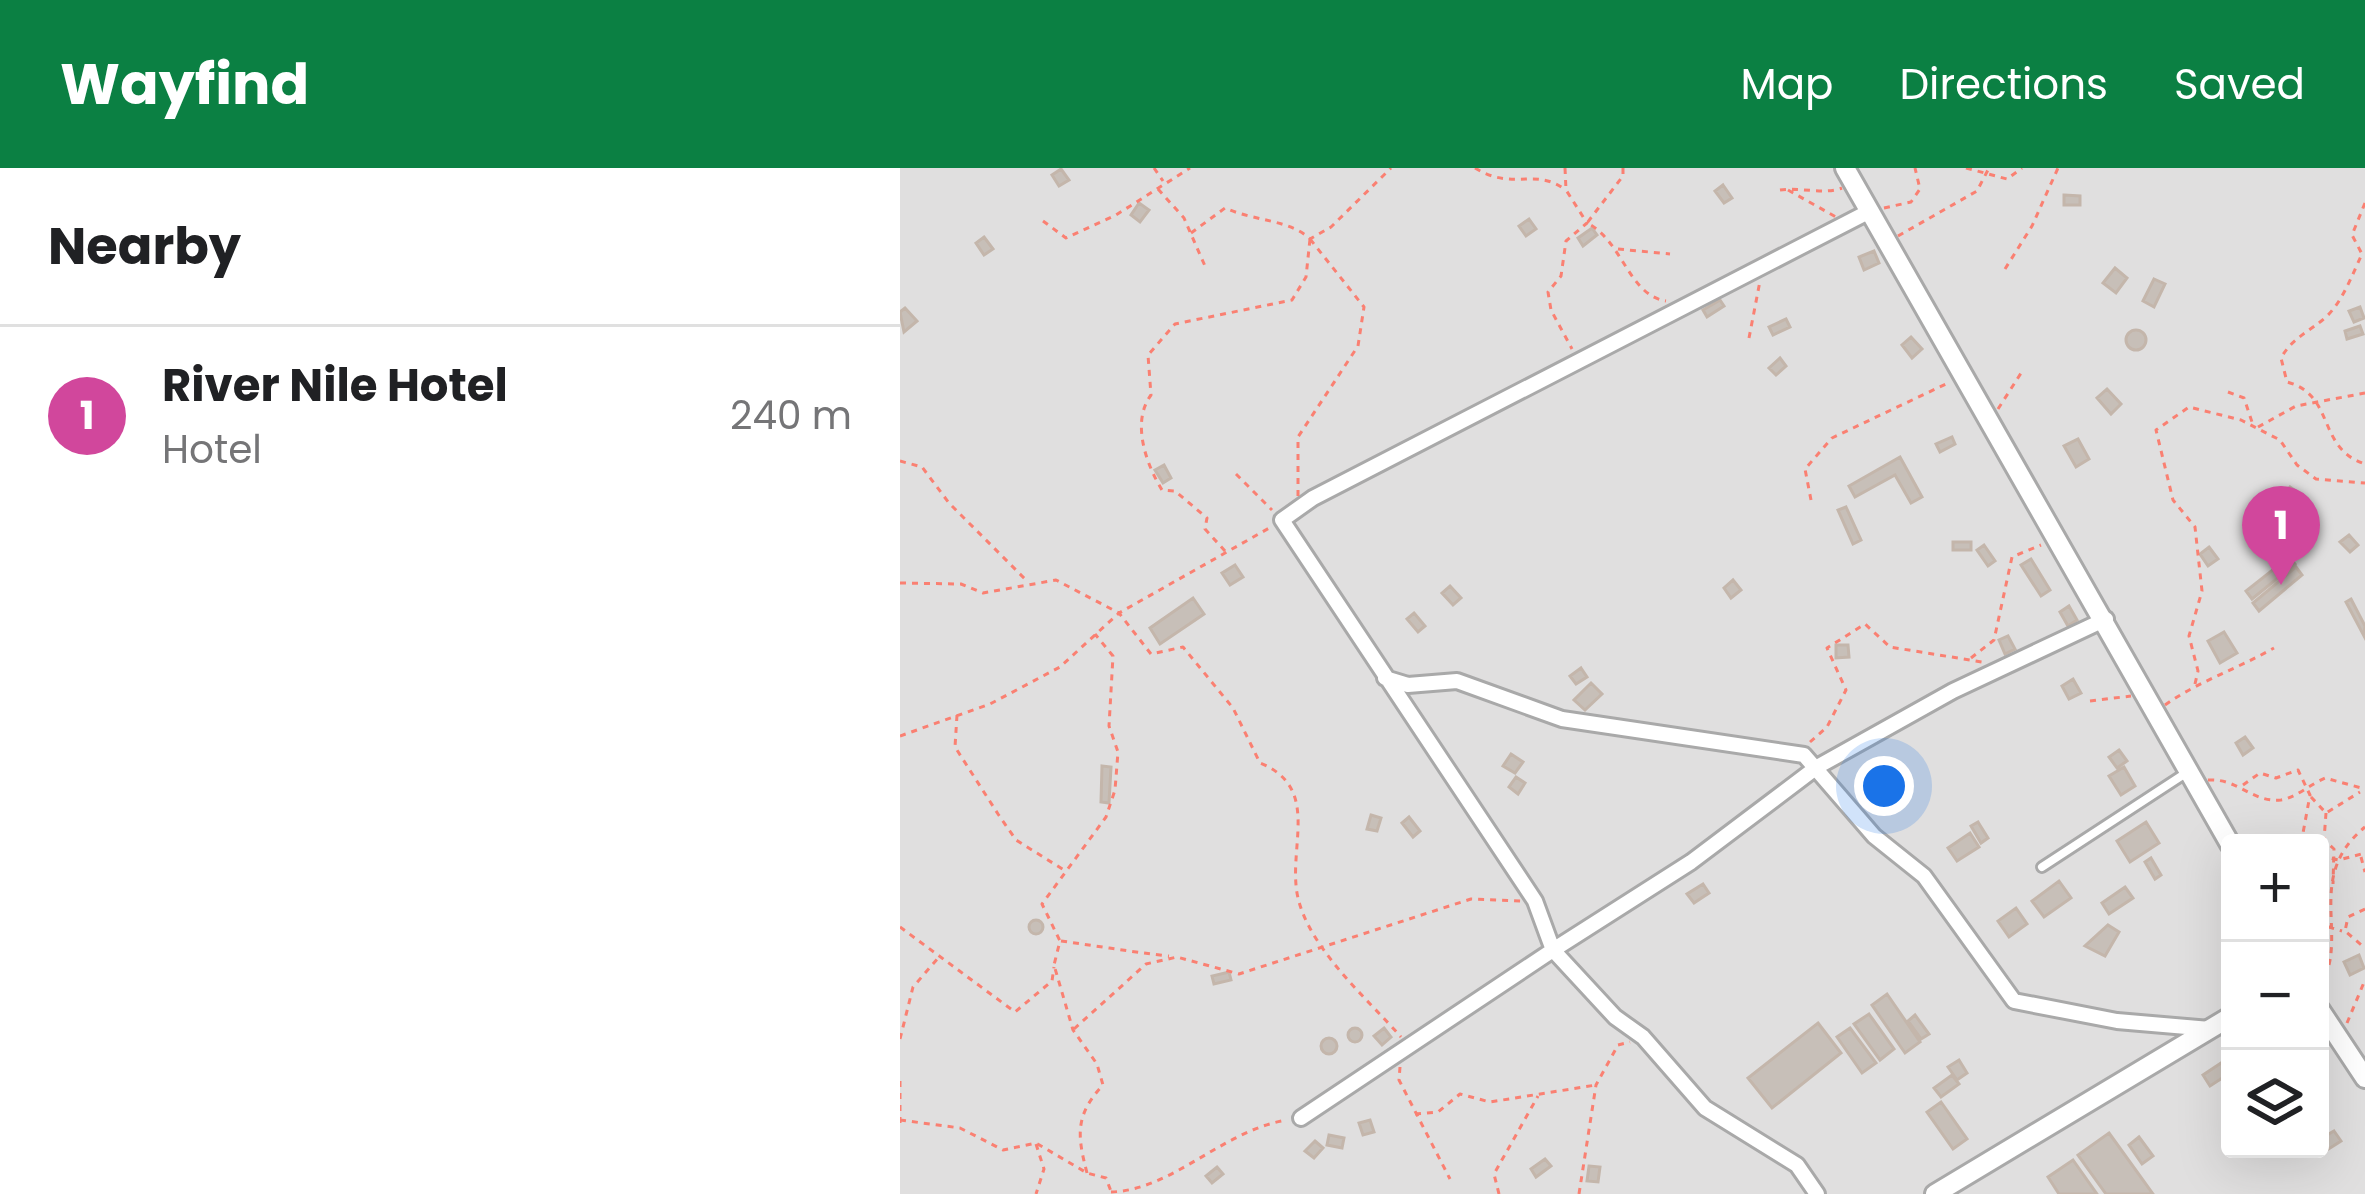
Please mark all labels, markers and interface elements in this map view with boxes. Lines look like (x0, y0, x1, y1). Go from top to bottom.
text: Wayfind (60, 44, 309, 124)
text: Map (1740, 55, 1833, 114)
text: Directions (1899, 55, 2108, 114)
text: Saved (2174, 55, 2305, 114)
text: Nearby (48, 210, 241, 282)
text: River Nile Hotel (162, 354, 508, 417)
text: 1 (80, 388, 94, 443)
text: 240 m (730, 388, 852, 443)
text: Hotel (162, 422, 262, 477)
pin: 1 (2242, 486, 2320, 585)
your location (1854, 756, 1914, 816)
map controls (2221, 834, 2329, 1158)
button: + (2221, 834, 2329, 942)
button: − (2221, 942, 2329, 1050)
button: layers (2221, 1050, 2329, 1158)

